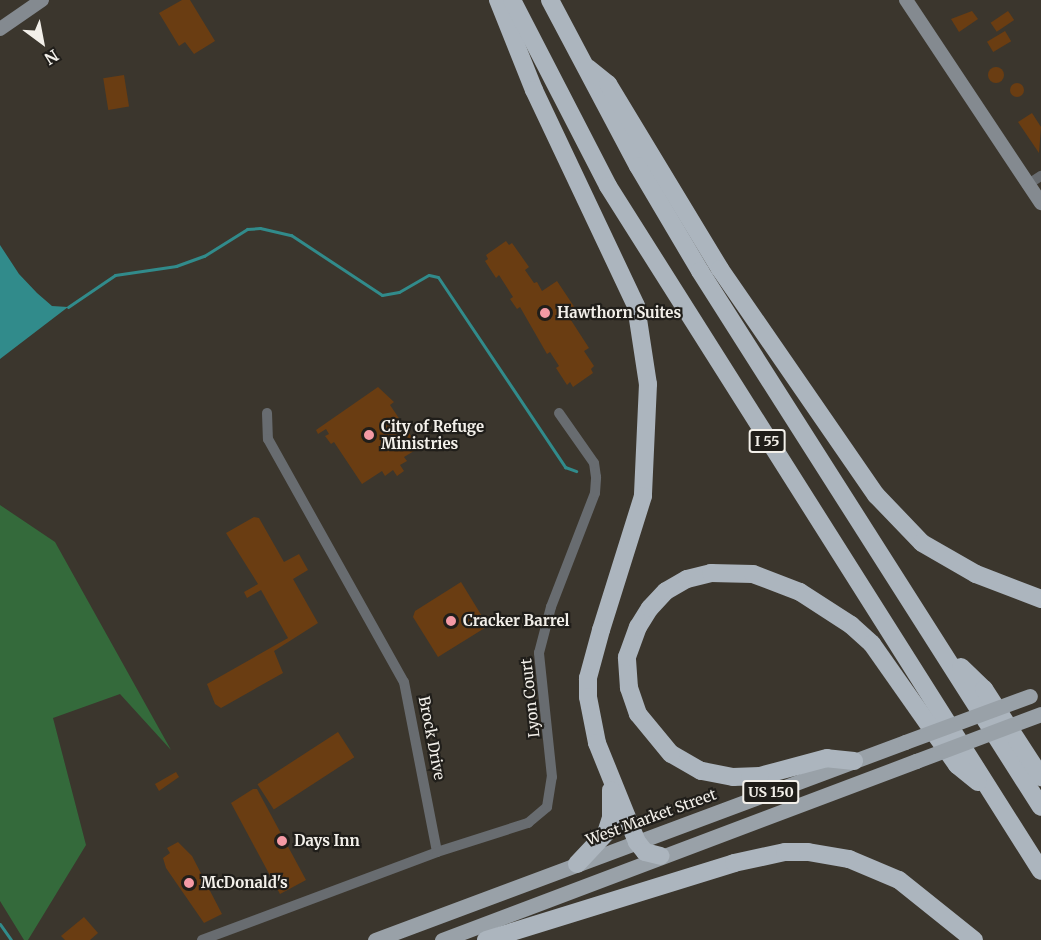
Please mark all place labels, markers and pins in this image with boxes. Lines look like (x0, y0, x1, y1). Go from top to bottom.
place label: Hawthorn Suites (557, 304, 681, 322)
marker: Hawthorn Suites (538, 306, 552, 320)
place label: City of Refuge Ministries (381, 417, 484, 452)
marker: City of Refuge Ministries (362, 428, 376, 442)
place label: Cracker Barrel (463, 612, 569, 630)
marker: Cracker Barrel (444, 614, 458, 628)
place label: Days Inn (294, 832, 360, 850)
marker: Days Inn (275, 834, 289, 848)
place label: McDonald's (201, 874, 288, 892)
marker: McDonald's (182, 876, 196, 890)

